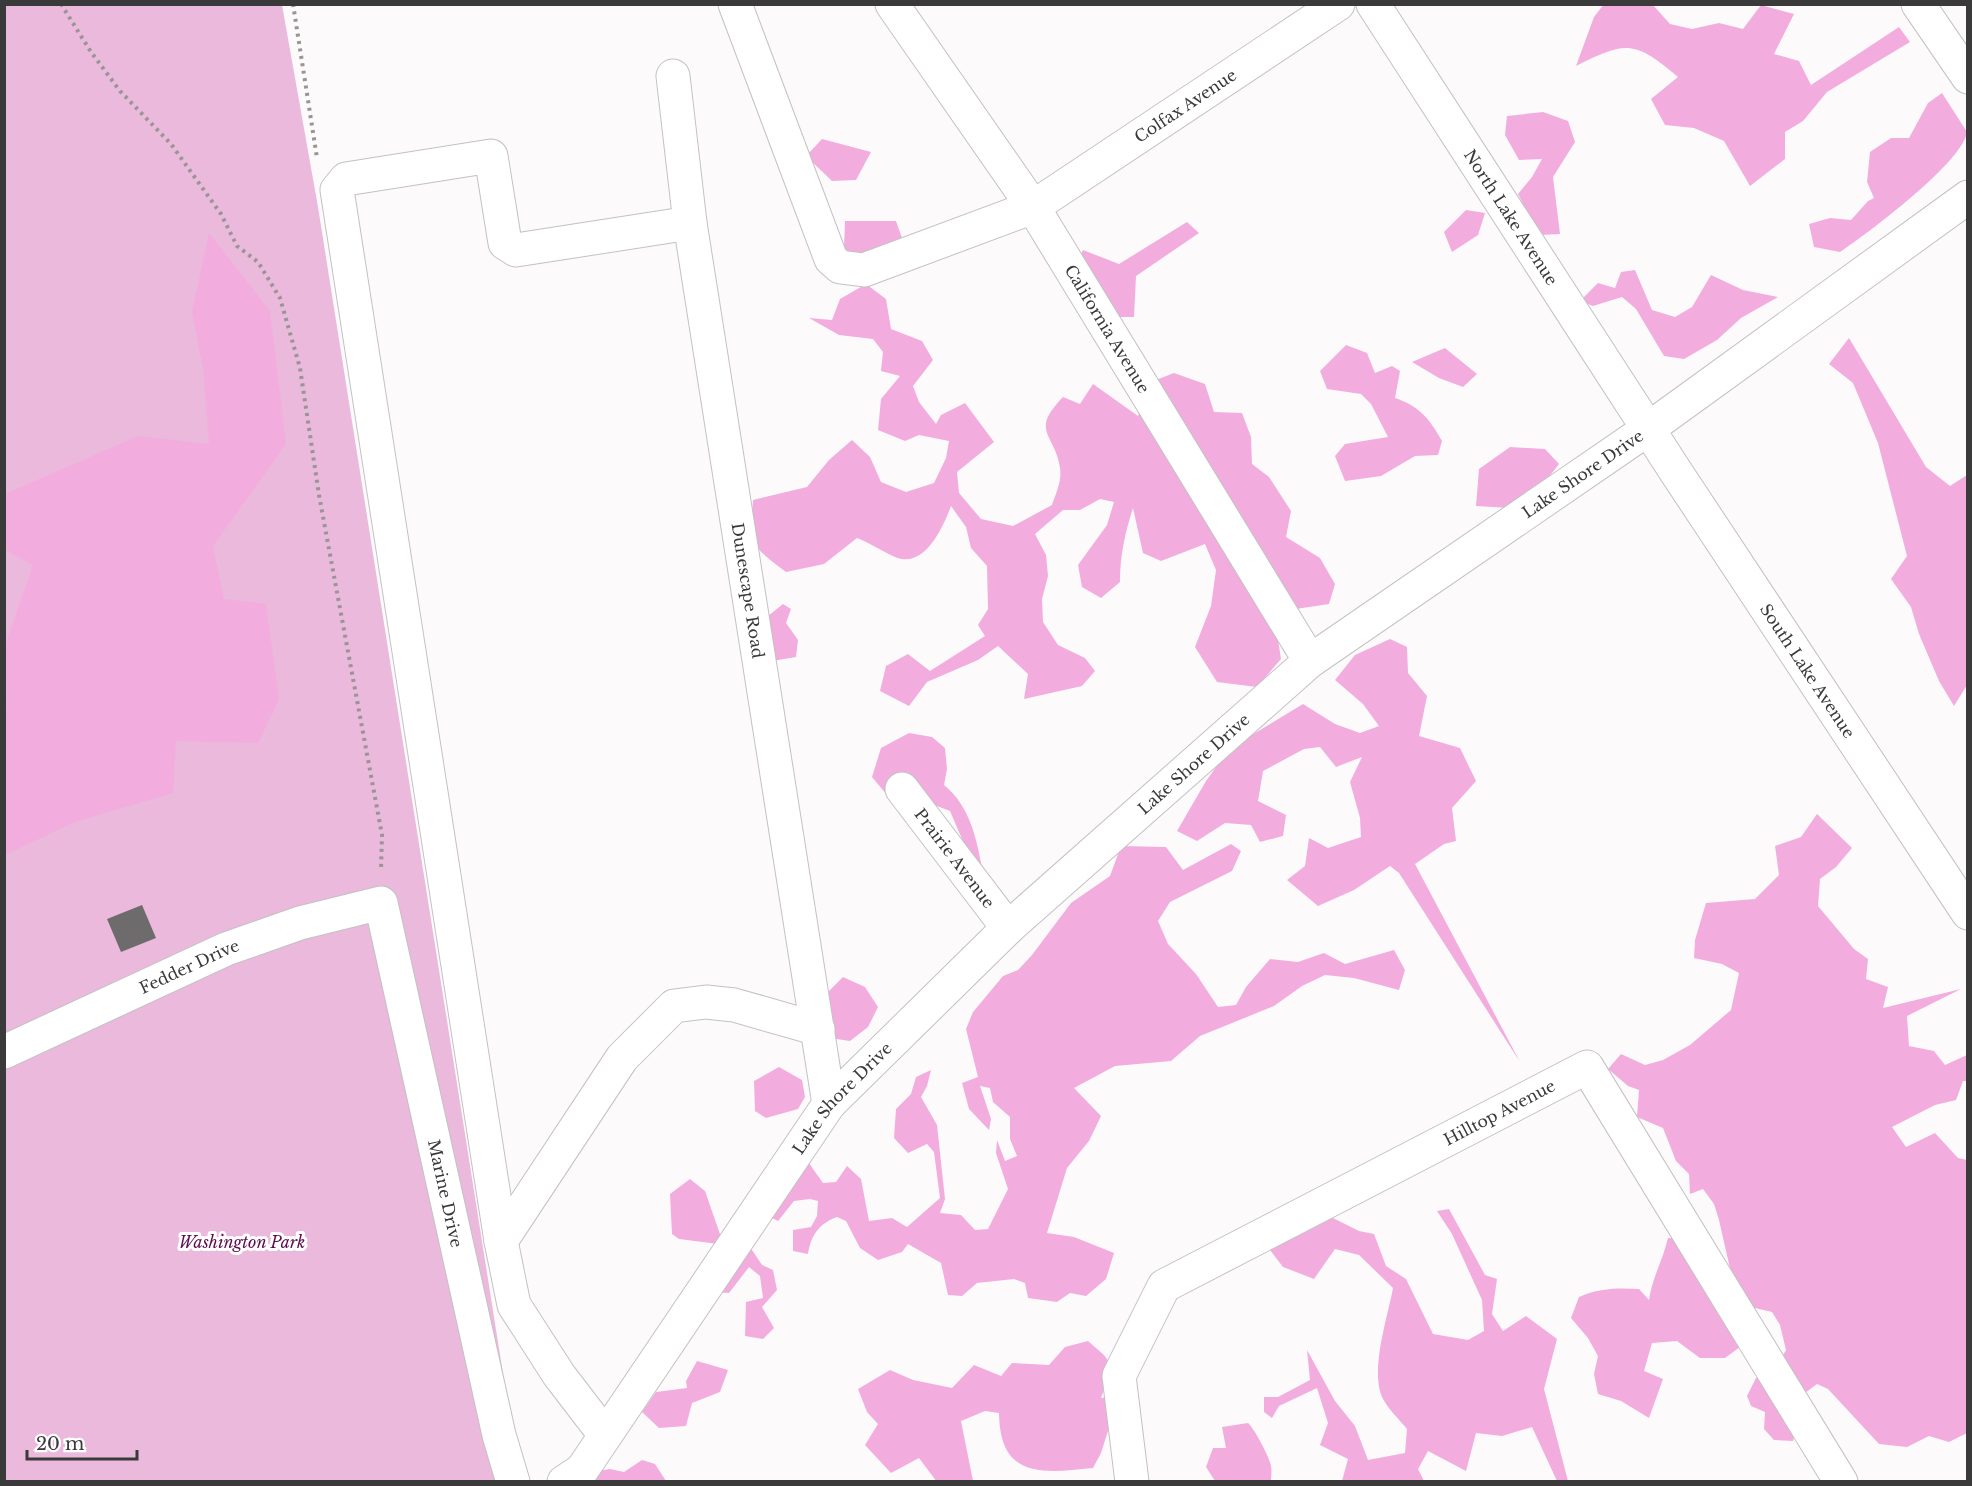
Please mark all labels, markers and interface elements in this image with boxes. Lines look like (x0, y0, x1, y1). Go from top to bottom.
street label: Colfax Avenue (1130, 64, 1240, 147)
street label: North Lake Avenue (1460, 146, 1562, 289)
street label: California Avenue (1061, 261, 1154, 397)
street label: Lake Shore Drive (1518, 425, 1647, 522)
street label: Dunescape Road (727, 521, 769, 660)
street label: South Lake Avenue (1756, 600, 1859, 742)
street label: Lake Shore Drive (1134, 709, 1254, 819)
street label: Prairie Avenue (910, 804, 999, 912)
street label: Fedder Drive (136, 935, 242, 998)
street label: Lake Shore Drive (788, 1038, 896, 1158)
street label: Hilltop Avenue (1440, 1075, 1559, 1150)
street label: Marine Drive (424, 1137, 467, 1249)
park label: Washington Park (179, 1232, 305, 1252)
scale bar (27, 1423, 136, 1461)
text: 20 m (36, 1433, 84, 1455)

